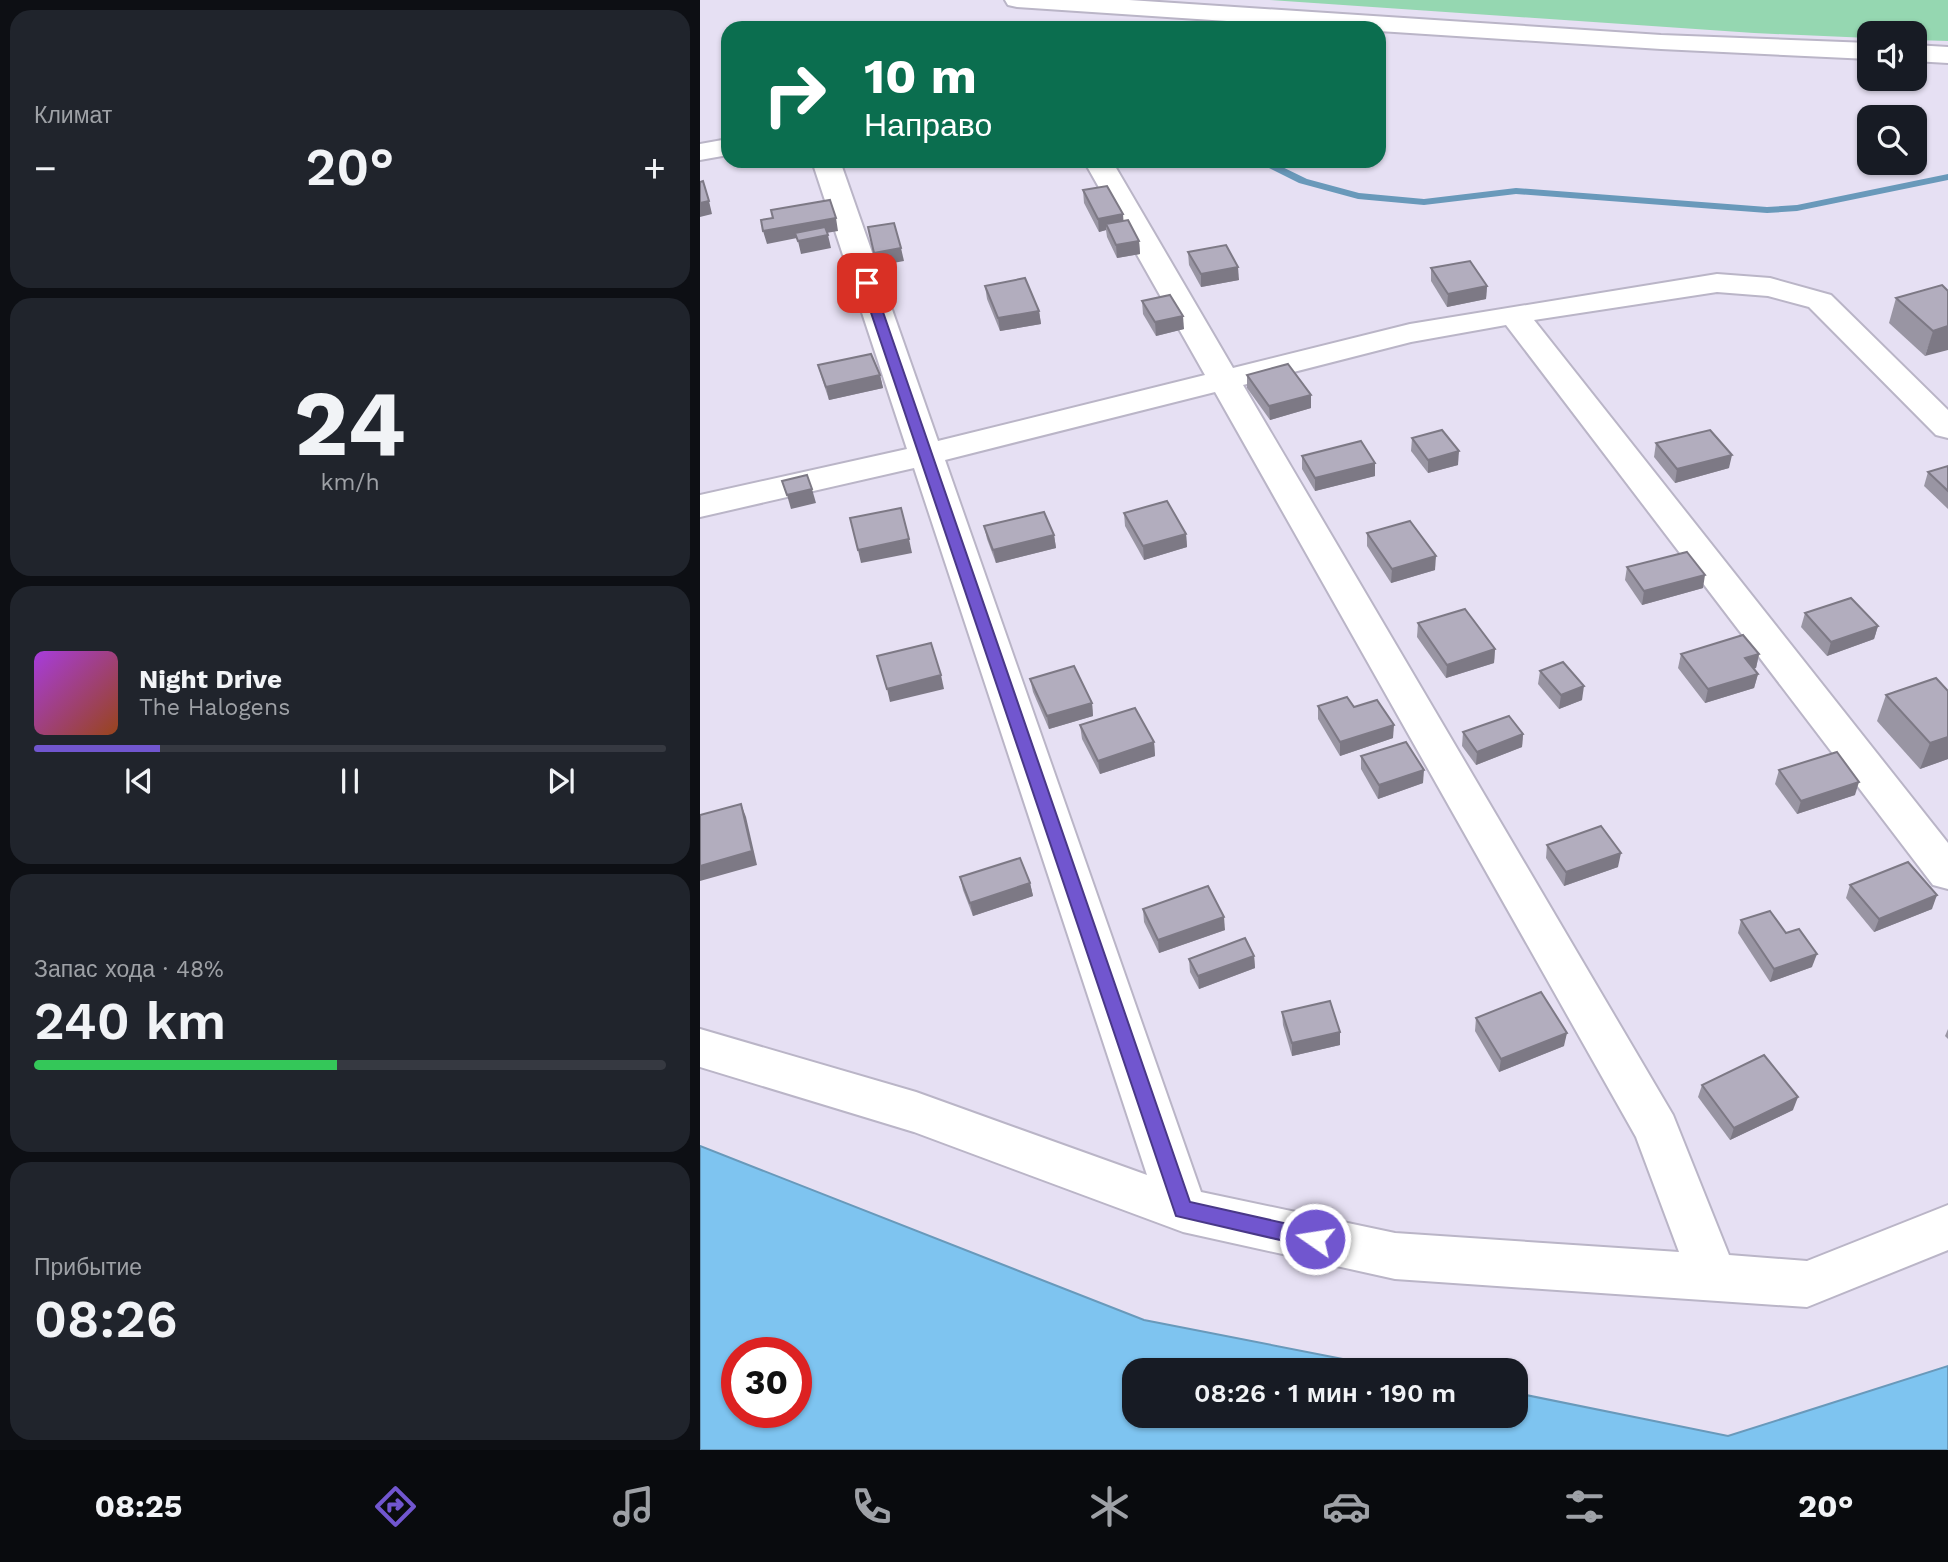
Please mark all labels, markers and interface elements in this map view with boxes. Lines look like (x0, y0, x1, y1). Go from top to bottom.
map controls (1857, 21, 1927, 175)
button: sound (1857, 21, 1927, 91)
text: 10 m (864, 47, 977, 105)
icon: right (749, 49, 840, 140)
text: Климат (34, 102, 112, 129)
button: search (1857, 105, 1927, 175)
text: Направо (864, 106, 992, 144)
text: 20° (306, 137, 394, 198)
text: − (34, 146, 57, 190)
text: + (643, 146, 666, 190)
pin (837, 253, 897, 313)
icon: arrive (848, 264, 886, 302)
text: 24 (294, 370, 406, 477)
text: km/h (320, 469, 380, 496)
text: Night Drive (139, 664, 282, 694)
text: The Halogens (139, 694, 290, 721)
icon: previous (120, 762, 158, 800)
icon: pause (331, 762, 369, 800)
icon: next (542, 762, 580, 800)
text: Запас хода · 48% (34, 956, 224, 983)
text: 240 km (34, 991, 226, 1052)
position arrow (1278, 1202, 1352, 1276)
text: Прибытие (34, 1254, 142, 1281)
text: 08:26 (34, 1289, 178, 1350)
speed limit sign: 30 (721, 1337, 812, 1428)
text: 08:26 · 1 мин · 190 m (1194, 1378, 1456, 1408)
icon: directions (371, 1482, 420, 1531)
icon: music (609, 1482, 658, 1531)
icon: phone (847, 1482, 896, 1531)
icon: climate (1085, 1482, 1134, 1531)
icon: car (1322, 1482, 1371, 1531)
icon: filters (1560, 1482, 1609, 1531)
text: 08:25 (94, 1487, 182, 1525)
text: 20° (1798, 1487, 1854, 1525)

